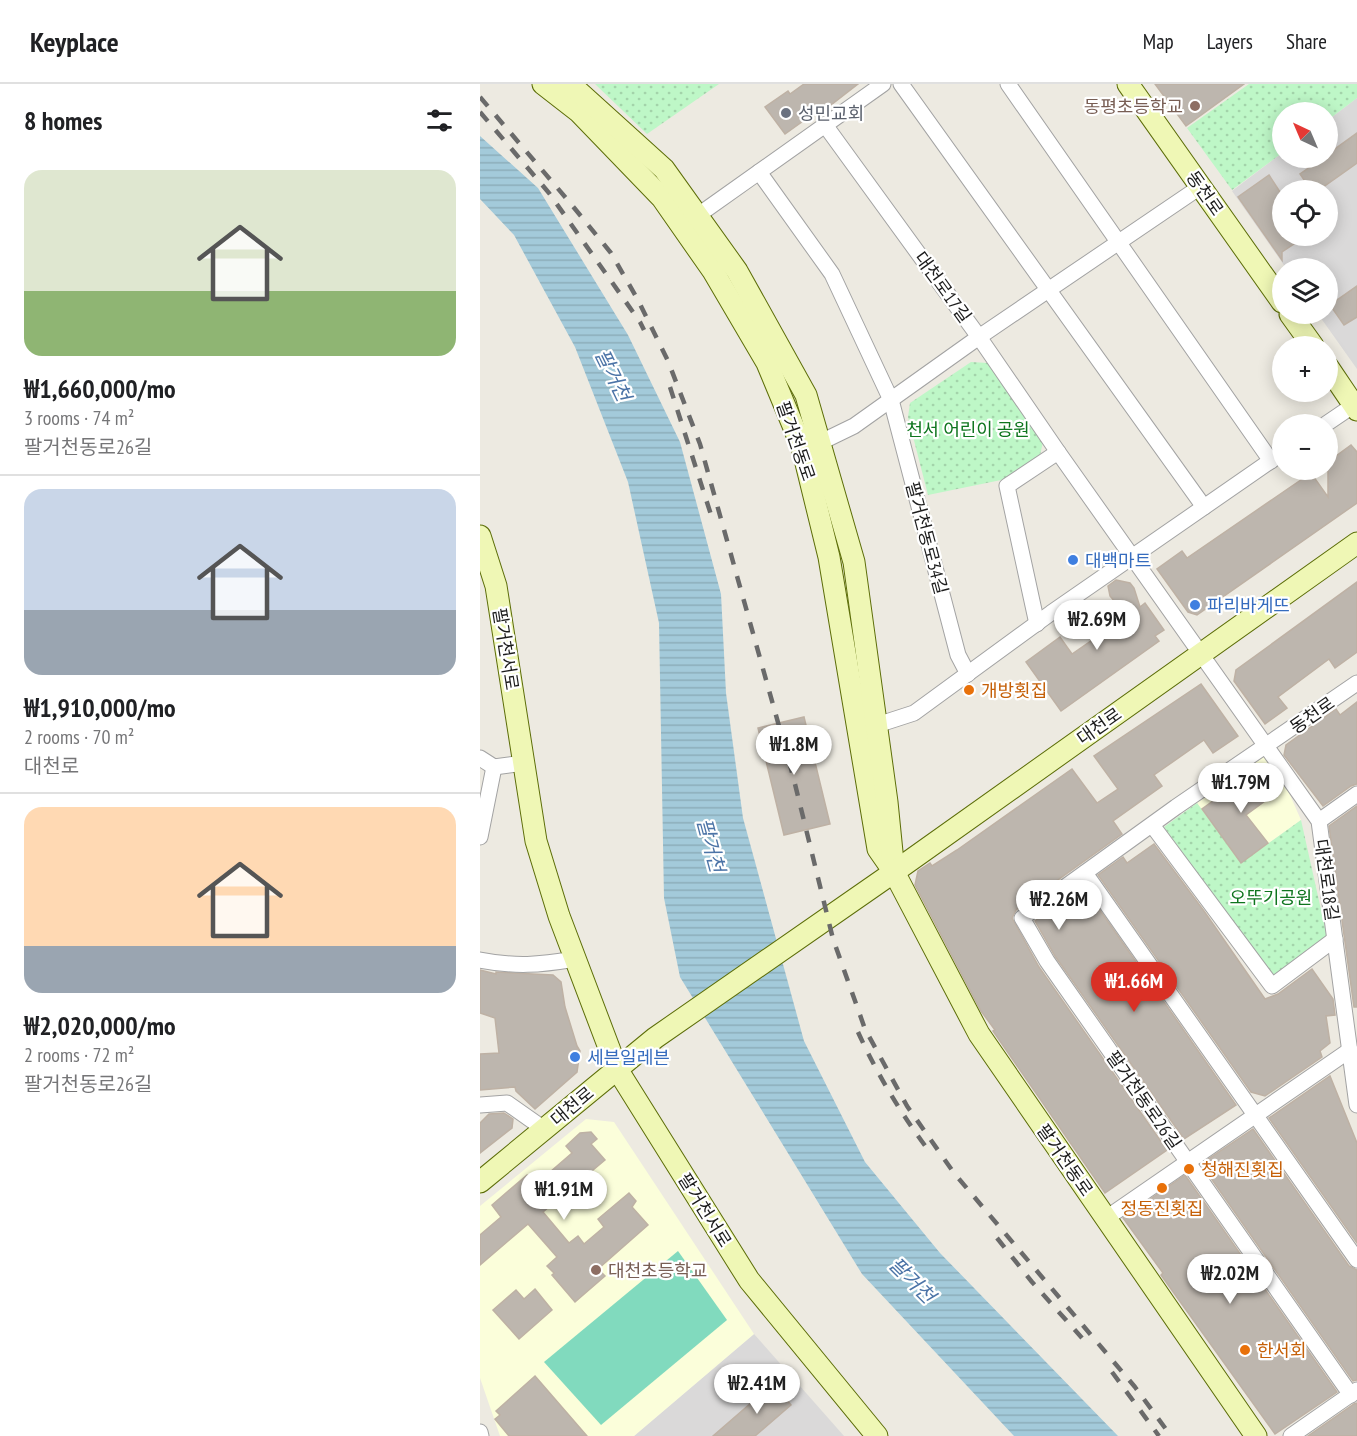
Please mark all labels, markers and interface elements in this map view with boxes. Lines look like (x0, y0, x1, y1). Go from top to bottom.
text: Keyplace (30, 23, 119, 60)
text: Map (1143, 28, 1174, 55)
text: Layers (1207, 28, 1253, 55)
text: Share (1286, 28, 1327, 55)
place label: 동평초등학교 (1084, 95, 1183, 118)
marker: 동평초등학교 (1188, 99, 1202, 113)
place label: 성민교회 (798, 102, 864, 125)
north arrow (1272, 102, 1338, 168)
map controls (1272, 102, 1338, 480)
text: 8 homes (24, 104, 102, 137)
icon: filters (423, 104, 456, 137)
marker: 성민교회 (779, 106, 793, 120)
street label: 동천로 (1181, 166, 1229, 220)
button: locate (1272, 180, 1338, 246)
icon: home (186, 209, 294, 317)
street label: 대천로17길 (909, 247, 977, 327)
button: layers (1272, 258, 1338, 324)
button: + (1272, 336, 1338, 402)
water label: 팔거천 (589, 344, 638, 408)
text: ₩1,660,000/mo (24, 372, 175, 405)
street label: 팔거천동로 (772, 398, 820, 484)
text: 3 rooms · 74 m² (24, 405, 134, 431)
button: − (1272, 414, 1338, 480)
park label: 천서 어린이 공원 (906, 418, 1030, 441)
text: 팔거천동로26길 (24, 434, 152, 460)
street label: 팔거천동로34길 (901, 479, 953, 597)
icon: home (186, 528, 294, 636)
place label: 대백마트 (1085, 549, 1151, 572)
marker: 대백마트 (1066, 553, 1080, 567)
place label: 파리바게뜨 (1207, 594, 1290, 617)
marker: 파리바게뜨 (1188, 598, 1202, 612)
pin: ₩2.69M (1048, 600, 1146, 651)
street label: 팔거천서로 (488, 606, 524, 692)
text: ₩2.69M (1068, 606, 1126, 632)
place label: 개방횟집 (981, 679, 1047, 702)
marker: 개방횟집 (962, 683, 976, 697)
text: ₩1,910,000/mo (24, 691, 175, 724)
street label: 동천로 (1285, 691, 1339, 739)
street label: 대천로 (1072, 702, 1126, 750)
text: 2 rooms · 70 m² (24, 724, 134, 750)
pin: ₩1.8M (752, 725, 836, 776)
text: ₩1.8M (770, 731, 818, 757)
text: 대천로 (24, 753, 79, 779)
pin: ₩1.79M (1192, 763, 1290, 814)
text: ₩1.79M (1212, 769, 1270, 795)
water label: 팔거천 (691, 815, 731, 878)
street label: 대천로18길 (1310, 838, 1344, 922)
icon: home (186, 846, 294, 954)
pin: ₩2.26M (1010, 880, 1108, 931)
text: ₩2.26M (1030, 886, 1088, 912)
park label: 오뚜기공원 (1230, 886, 1312, 909)
pin: ₩1.66M (1085, 962, 1183, 1013)
text: ₩1.66M (1105, 968, 1163, 994)
text: ₩2,020,000/mo (24, 1009, 175, 1042)
text: 2 rooms · 72 m² (24, 1042, 134, 1068)
place label: 세븐일레븐 (587, 1046, 670, 1069)
street label: 팔거천동로26길 (1101, 1046, 1187, 1154)
marker: 세븐일레븐 (568, 1050, 582, 1064)
text: 팔거천동로26길 (24, 1071, 152, 1097)
street label: 대천로 (546, 1081, 598, 1131)
street label: 팔거천동로 (1032, 1119, 1098, 1201)
place label: 청해진횟집 (1201, 1158, 1284, 1181)
marker: 청해진횟집 (1182, 1162, 1196, 1176)
street label: 팔거천서로 (673, 1169, 737, 1251)
pin: ₩1.91M (515, 1170, 613, 1221)
text: ₩1.91M (535, 1176, 593, 1202)
marker: 정동진횟집 (1155, 1181, 1169, 1195)
place label: 정동진횟집 (1121, 1197, 1203, 1220)
water label: 팔거천 (883, 1251, 943, 1311)
pin: ₩2.02M (1181, 1254, 1279, 1305)
place label: 대천초등학교 (608, 1259, 707, 1282)
text: ₩2.02M (1201, 1260, 1259, 1286)
marker: 대천초등학교 (589, 1263, 603, 1277)
place label: 한서회 (1257, 1339, 1307, 1362)
marker: 한서회 (1238, 1343, 1252, 1357)
pin: ₩2.41M (708, 1364, 806, 1415)
text: ₩2.41M (728, 1370, 786, 1396)

